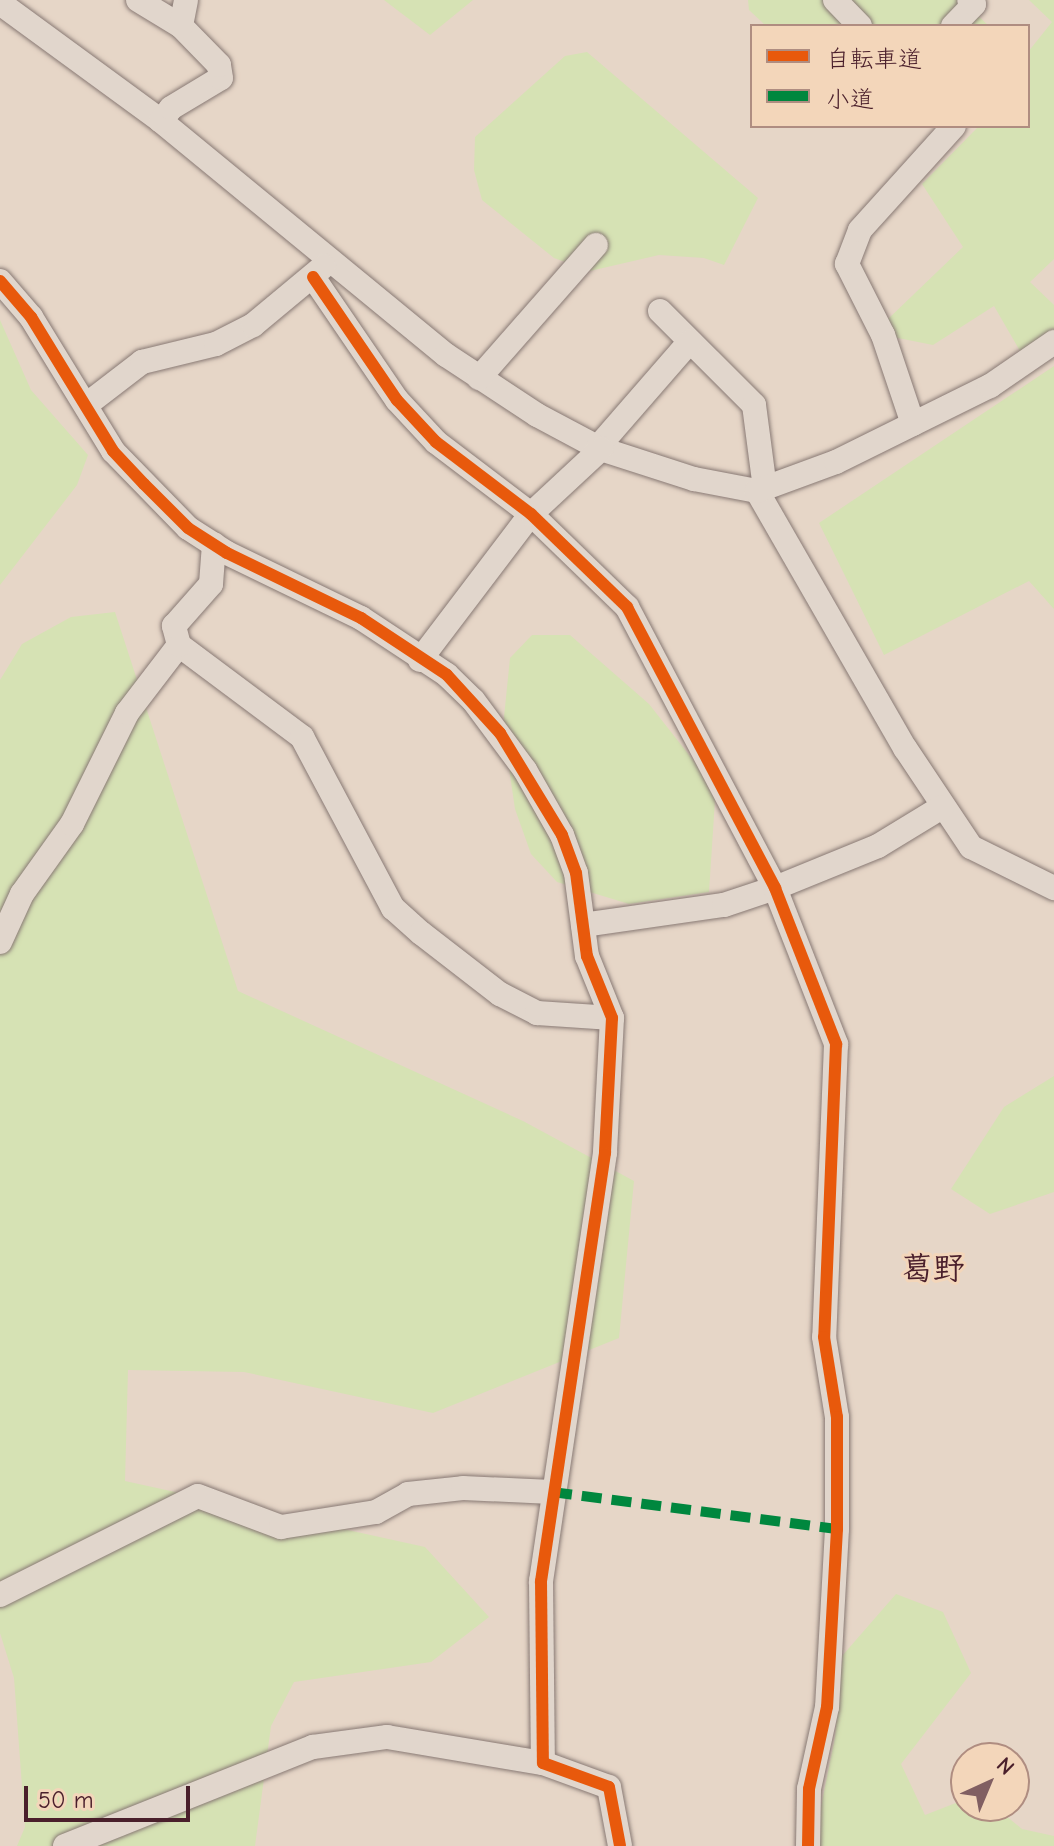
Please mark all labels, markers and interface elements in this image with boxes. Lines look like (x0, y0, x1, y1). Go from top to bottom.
legend (750, 24, 1030, 128)
text: 自転車道 (826, 45, 922, 73)
text: 小道 (826, 85, 874, 113)
district label: 葛野 (901, 1250, 965, 1288)
north arrow (950, 1742, 1030, 1822)
text: N (991, 1752, 1019, 1781)
scale bar (28, 1770, 194, 1820)
text: 50 m (38, 1786, 94, 1814)

